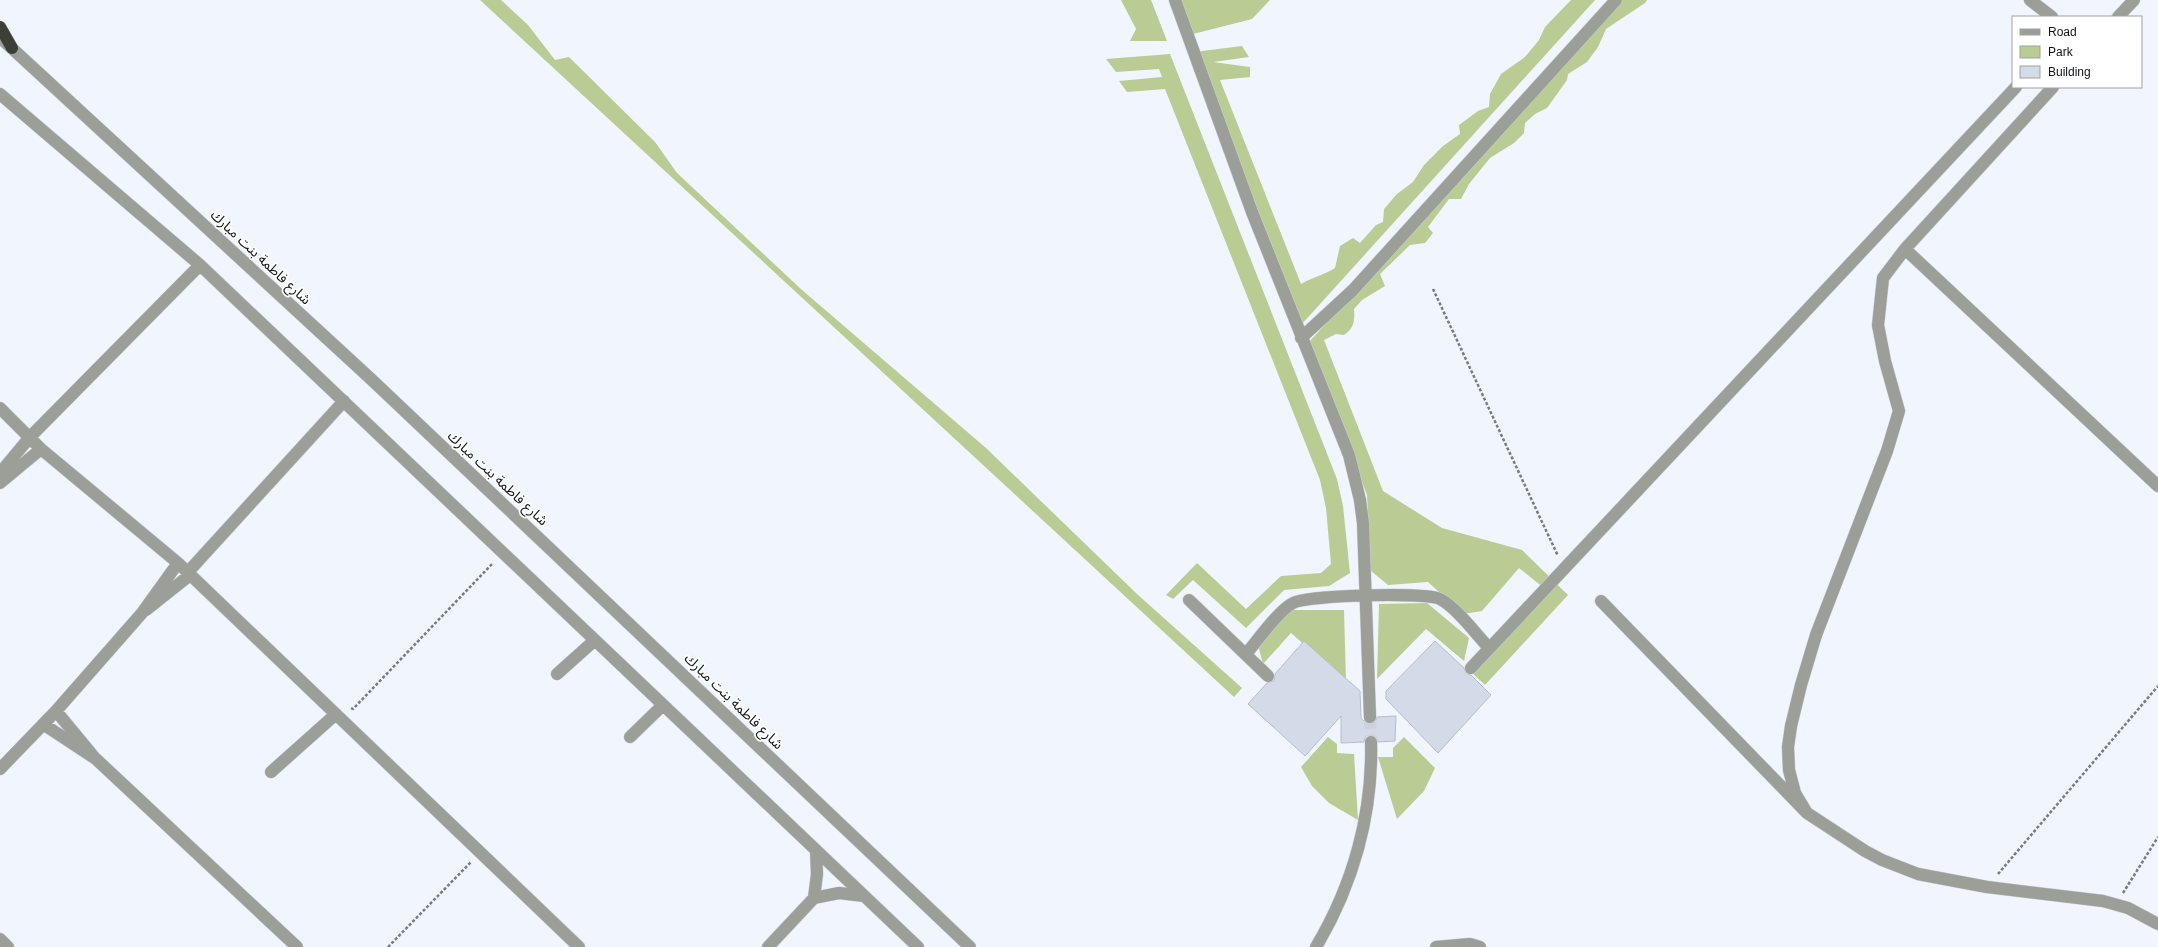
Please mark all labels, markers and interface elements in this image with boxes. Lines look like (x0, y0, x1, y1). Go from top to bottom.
legend (2012, 16, 2142, 88)
text: Road (2048, 25, 2077, 39)
text: Park (2048, 45, 2074, 59)
text: Building (2048, 65, 2091, 79)
street label: شارع فاطمة بنت مبارك (206, 207, 314, 310)
street label: شارع فاطمة بنت مبارك (443, 428, 551, 531)
street label: شارع فاطمة بنت مبارك (679, 650, 787, 754)

